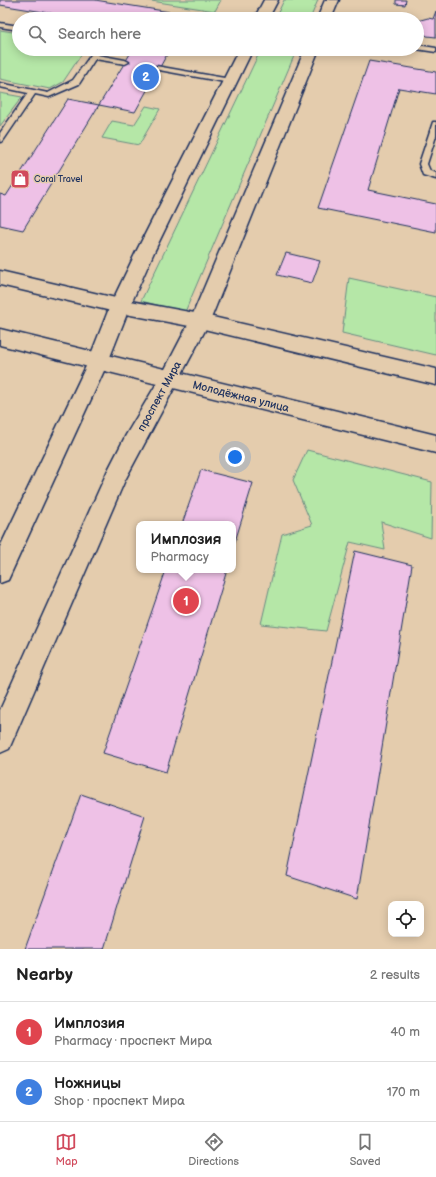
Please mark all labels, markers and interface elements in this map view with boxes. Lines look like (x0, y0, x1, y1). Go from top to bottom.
search box (12, 12, 424, 56)
icon: search (26, 23, 48, 45)
text: Search here (58, 25, 141, 44)
pin: 2 (133, 62, 159, 92)
shop icon: Coral Travel (9, 168, 31, 190)
place label: Coral Travel (34, 174, 83, 185)
street label: проспект Мира (135, 358, 184, 434)
street label: Молодёжная улица (191, 378, 291, 415)
your location (225, 447, 245, 467)
popup (136, 521, 236, 573)
text: Имплозия (151, 530, 221, 549)
text: Pharmacy (151, 549, 209, 565)
pin: 1 (173, 586, 199, 616)
map controls (388, 901, 424, 937)
button: locate (388, 901, 424, 937)
text: Nearby (16, 965, 73, 985)
text: 2 results (370, 967, 420, 983)
text: Имплозия (54, 1014, 125, 1033)
text: 1 (26, 1024, 32, 1040)
text: 40 m (390, 1024, 420, 1040)
text: Pharmacy · проспект Мира (54, 1033, 212, 1049)
text: Ножницы (54, 1074, 121, 1093)
text: 2 (25, 1084, 33, 1100)
text: 170 m (387, 1084, 420, 1100)
text: Shop · проспект Мира (54, 1093, 185, 1109)
tab: Map (55, 1131, 78, 1168)
tab: Directions (188, 1131, 239, 1168)
tab: Saved (350, 1131, 381, 1168)

